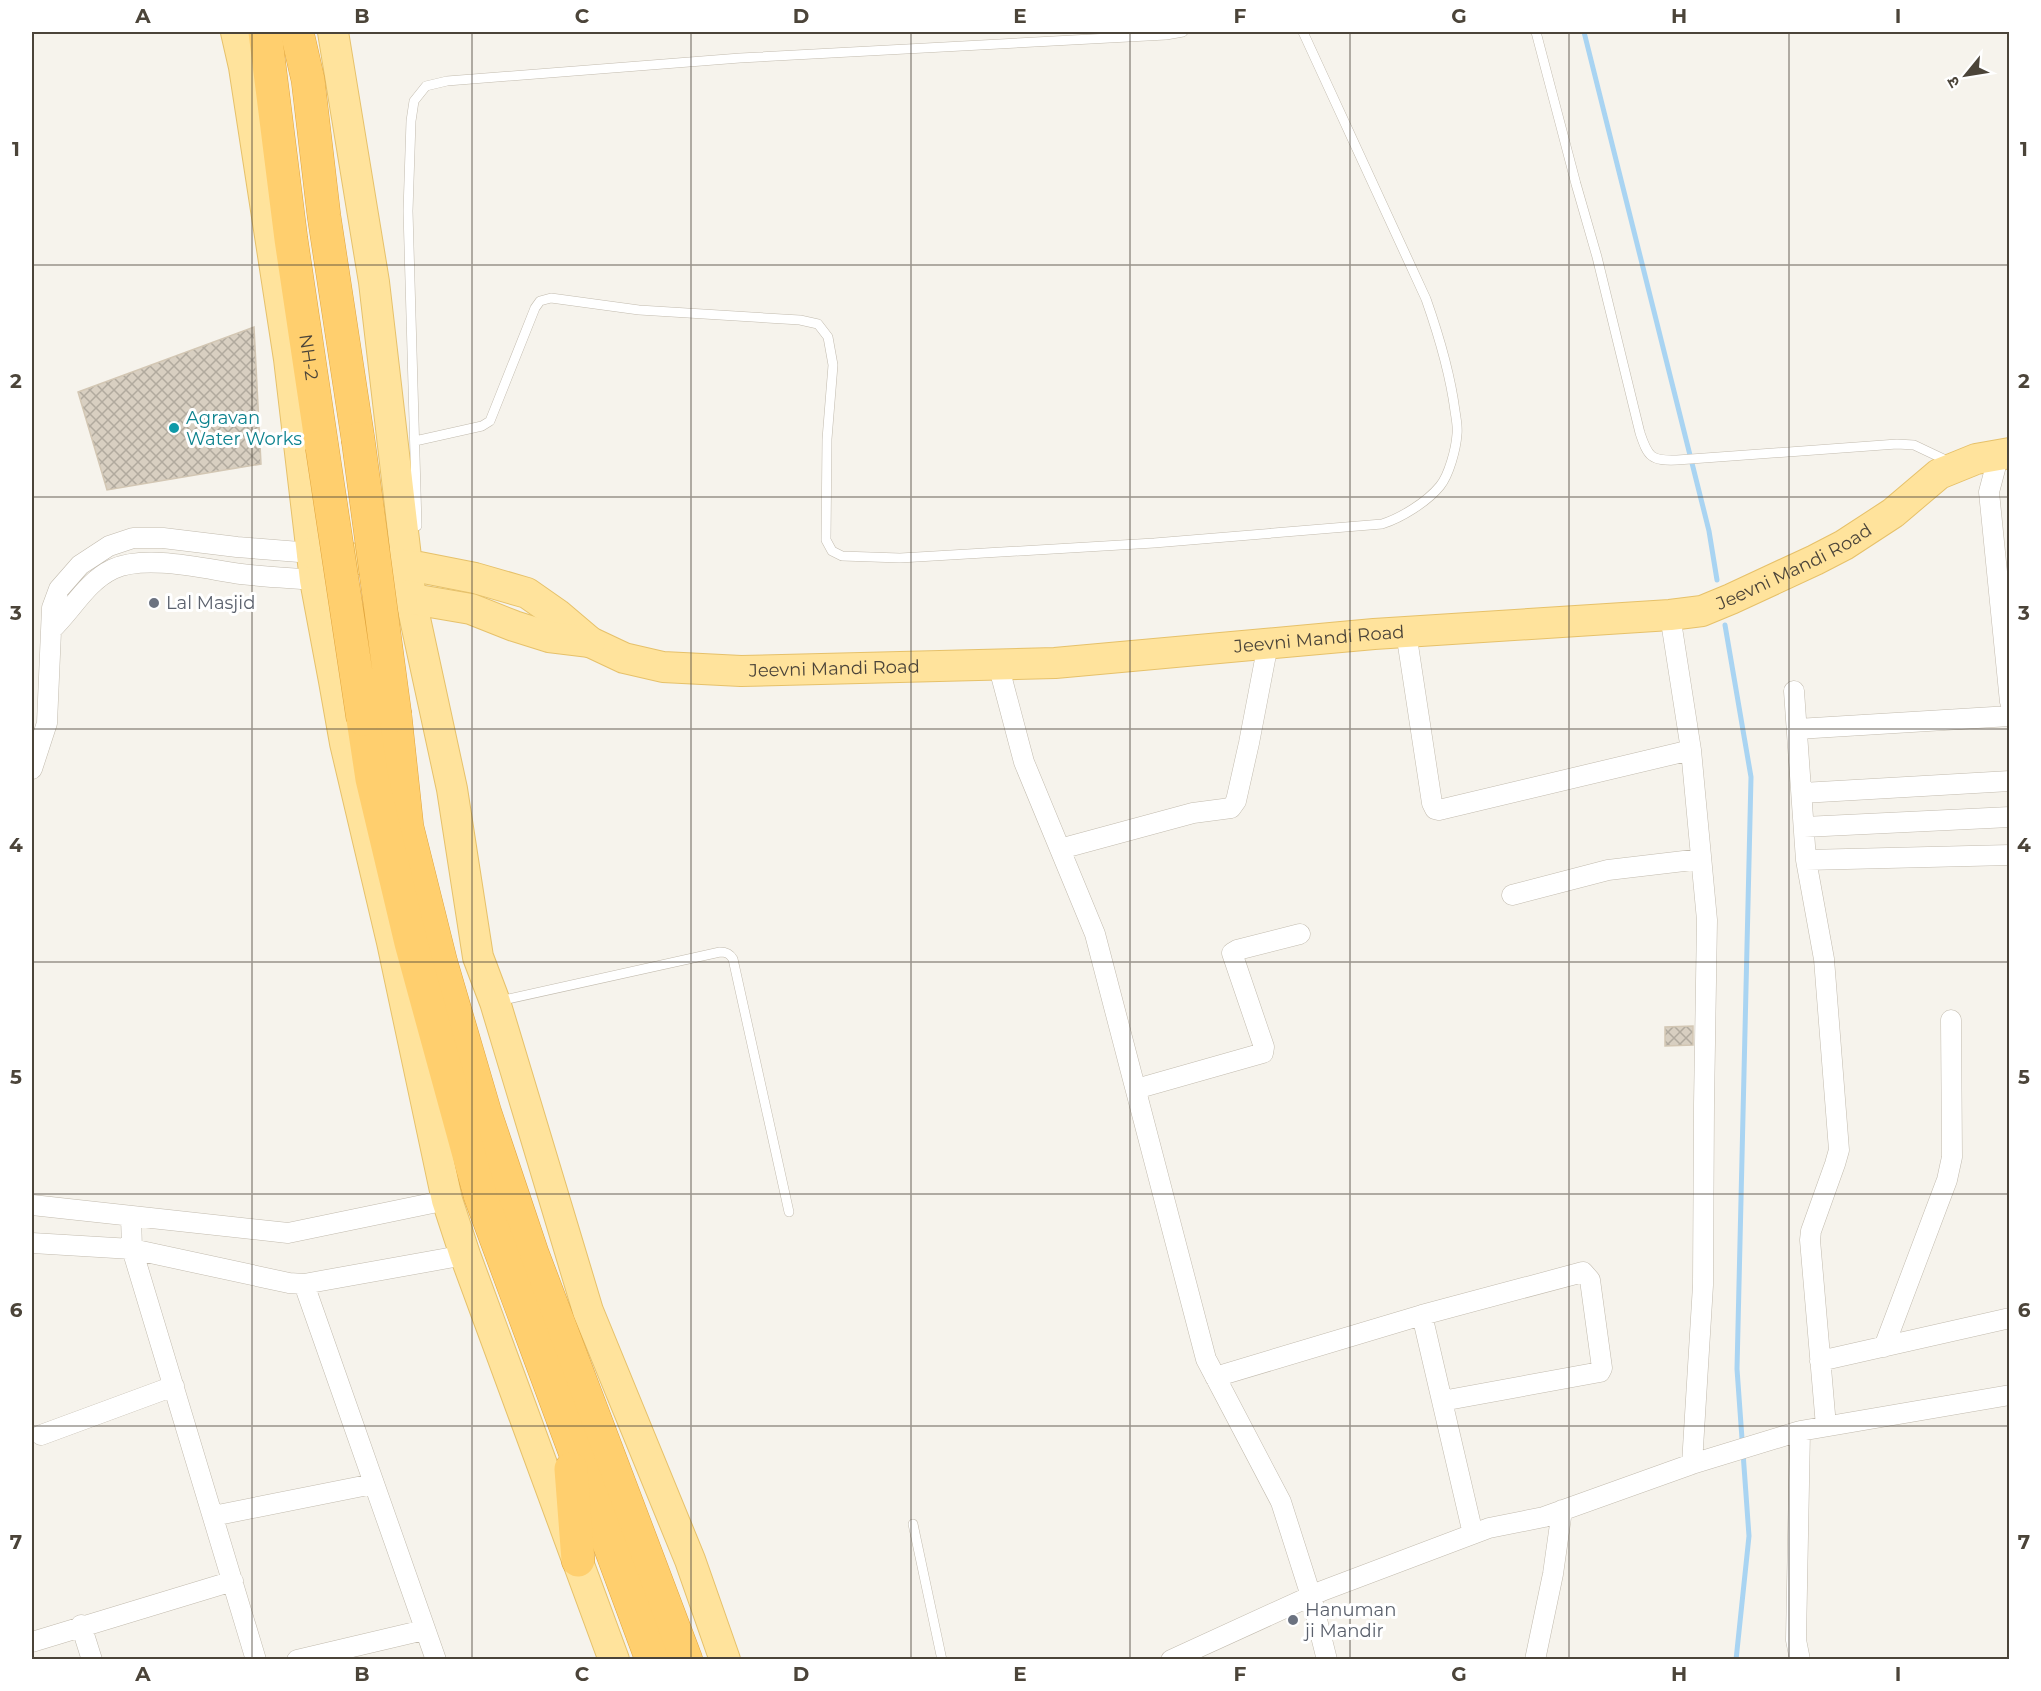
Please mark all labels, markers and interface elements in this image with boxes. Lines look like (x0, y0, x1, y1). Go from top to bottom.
text: A (134, 4, 151, 28)
text: B (354, 4, 370, 28)
text: C (575, 4, 590, 28)
text: D (793, 4, 809, 28)
text: E (1013, 4, 1027, 28)
text: F (1234, 4, 1247, 28)
text: G (1451, 4, 1467, 28)
text: H (1671, 4, 1687, 28)
text: I (1895, 4, 1901, 28)
north arrow (1936, 45, 1996, 105)
text: उ (1943, 73, 1964, 91)
text: 1 (12, 137, 20, 161)
text: 1 (2020, 137, 2028, 161)
street label: NH-2 (294, 333, 323, 382)
text: 2 (10, 369, 22, 393)
text: 2 (2018, 369, 2030, 393)
place label: Agravan Water Works (186, 407, 302, 450)
marker: Agravan Water Works (167, 421, 181, 435)
street label: Jeevni Mandi Road (1712, 519, 1876, 615)
place label: Lal Masjid (166, 592, 255, 614)
marker: Lal Masjid (147, 596, 161, 610)
text: 3 (9, 601, 22, 625)
text: 3 (2017, 601, 2030, 625)
street label: Jeevni Mandi Road (1232, 621, 1405, 658)
street label: Jeevni Mandi Road (748, 655, 920, 682)
text: 4 (9, 833, 23, 857)
text: 4 (2017, 833, 2031, 857)
text: 5 (10, 1065, 22, 1089)
text: 5 (2018, 1065, 2030, 1089)
text: 6 (10, 1298, 23, 1322)
text: 6 (2018, 1298, 2031, 1322)
text: 7 (10, 1530, 22, 1554)
text: 7 (2018, 1530, 2030, 1554)
place label: Hanuman ji Mandir (1303, 1599, 1396, 1642)
marker: Hanuman ji Mandir (1286, 1613, 1300, 1627)
text: A (134, 1662, 151, 1686)
text: B (354, 1662, 370, 1686)
text: C (575, 1662, 590, 1686)
text: D (793, 1662, 809, 1686)
text: E (1013, 1662, 1027, 1686)
text: F (1234, 1662, 1247, 1686)
text: G (1451, 1662, 1467, 1686)
text: H (1671, 1662, 1687, 1686)
text: I (1895, 1662, 1901, 1686)

